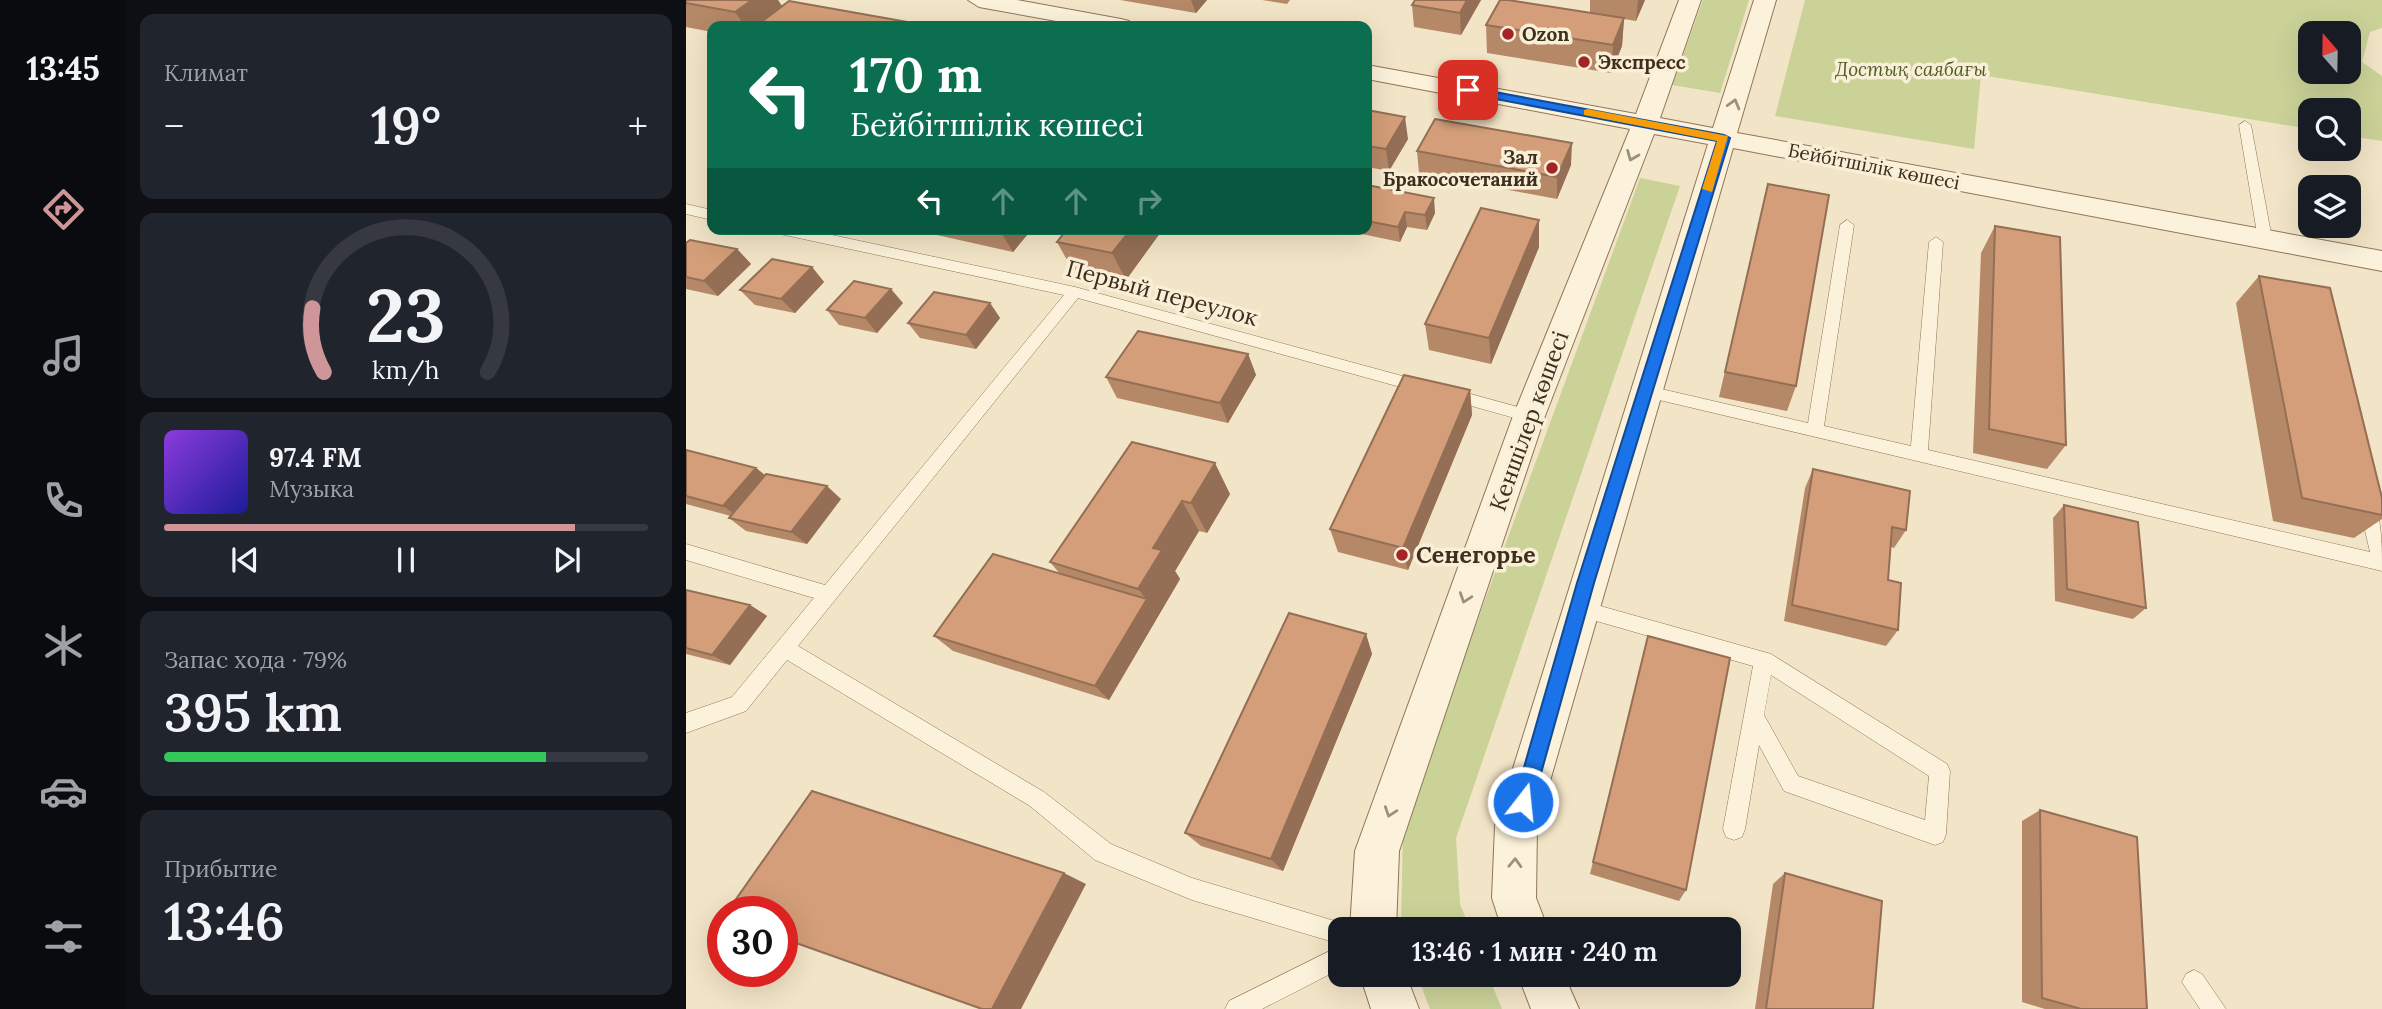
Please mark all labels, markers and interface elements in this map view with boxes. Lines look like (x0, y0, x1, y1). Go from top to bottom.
north arrow (2298, 21, 2361, 84)
map controls (2298, 21, 2361, 238)
place label: Ozon (1522, 22, 1569, 46)
marker: Ozon (1500, 26, 1516, 42)
text: 170 m (850, 43, 982, 105)
text: 13:45 (26, 48, 100, 89)
icon: left (735, 49, 826, 140)
place label: Экспресс (1598, 50, 1686, 74)
marker: Экспресс (1576, 54, 1592, 70)
park label: Достық саябағы (1834, 57, 1987, 81)
text: Климат (164, 58, 248, 87)
pin (1438, 60, 1498, 120)
icon: arrive (1449, 71, 1487, 109)
text: 19° (371, 92, 441, 158)
one-way arrow (1725, 98, 1740, 110)
button: search (2298, 98, 2361, 161)
text: − (164, 102, 184, 150)
text: + (628, 102, 648, 150)
text: Бейбітшілік көшесі (850, 104, 1144, 145)
street label: Бейбітшілік көшесі (1786, 138, 1962, 194)
place label: Зал Бракосочетаний (1383, 145, 1538, 191)
one-way arrow (1627, 149, 1641, 161)
marker: Зал Бракосочетаний (1544, 160, 1560, 176)
button: layers (2298, 175, 2361, 238)
icon: left (911, 182, 949, 220)
icon: ahead (984, 182, 1022, 220)
icon: ahead (1057, 182, 1095, 220)
icon: right (1130, 182, 1168, 220)
icon: directions (39, 185, 88, 234)
street label: Первый переулок (1063, 253, 1262, 332)
text: 23 (366, 269, 446, 362)
street label: Кеншілер көшесі (1483, 327, 1575, 515)
icon: music (39, 331, 88, 380)
text: km/h (372, 353, 440, 385)
text: 97.4 FM (269, 441, 362, 474)
text: Музыка (269, 474, 354, 503)
icon: phone (39, 476, 88, 525)
place label: Сенегорье (1416, 540, 1536, 569)
icon: previous (226, 541, 264, 579)
icon: pause (387, 541, 425, 579)
icon: next (548, 541, 586, 579)
marker: Сенегорье (1394, 547, 1410, 563)
one-way arrow (1459, 591, 1473, 603)
icon: climate (39, 621, 88, 670)
text: Запас хода · 79% (164, 645, 347, 674)
text: 395 km (164, 679, 342, 745)
position arrow (1486, 765, 1560, 839)
icon: car (39, 767, 88, 816)
one-way arrow (1384, 806, 1398, 818)
text: Прибытие (164, 854, 278, 883)
one-way arrow (1508, 857, 1523, 868)
text: 13:46 (164, 888, 285, 954)
speed limit sign: 30 (707, 896, 798, 987)
icon: filters (39, 912, 88, 961)
text: 13:46 · 1 мин · 240 m (1412, 935, 1657, 968)

